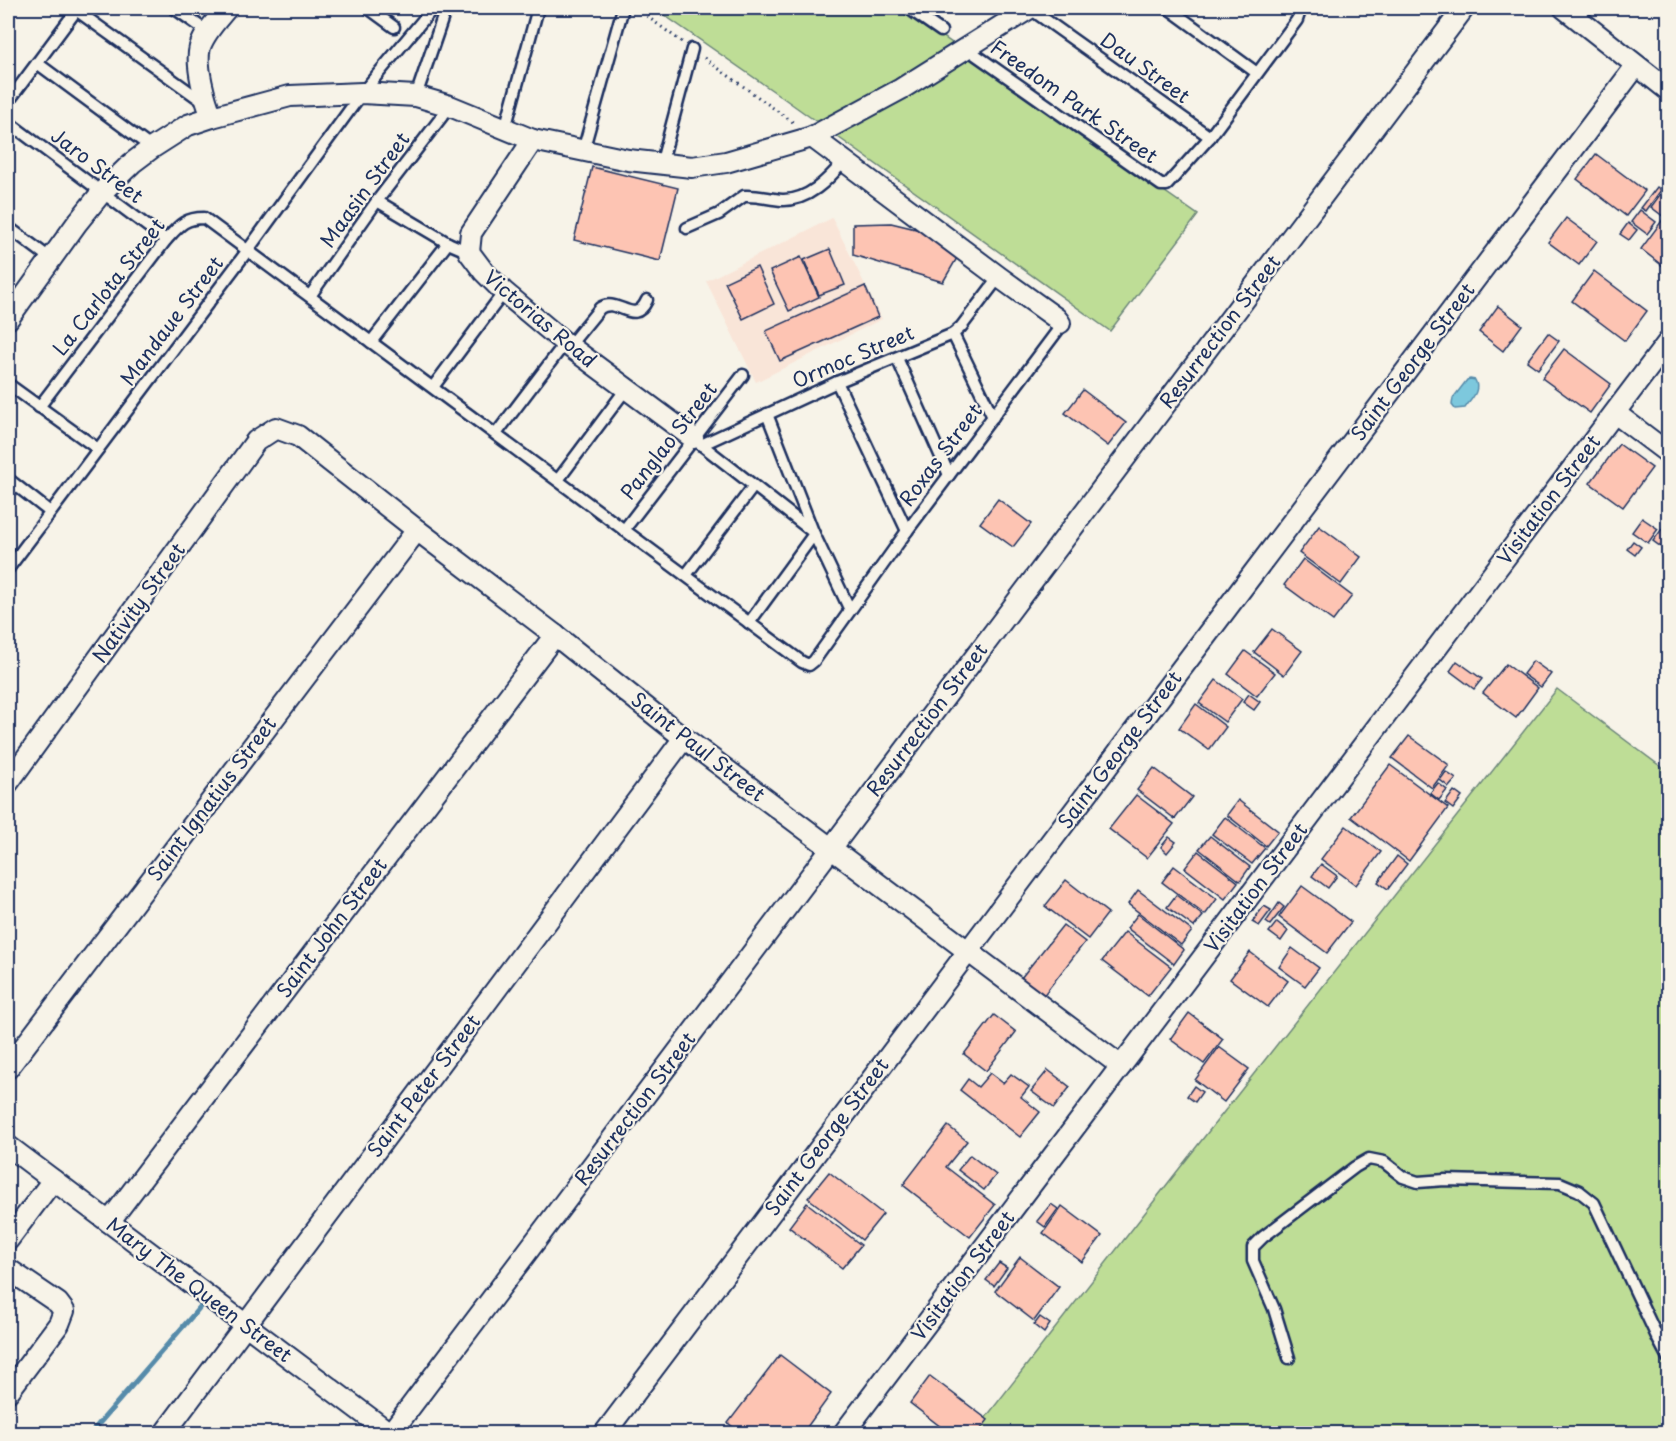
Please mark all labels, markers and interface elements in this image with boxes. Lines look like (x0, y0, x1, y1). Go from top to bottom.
street label: Dau Street (1095, 24, 1196, 110)
street label: Freedom Park Street (985, 32, 1164, 170)
street label: Jaro Street (45, 120, 150, 210)
street label: Maasin Street (312, 125, 416, 253)
street label: La Carlota Street (45, 211, 172, 362)
street label: Resurrection Street (1151, 248, 1287, 415)
street label: Mandaue Street (112, 249, 230, 392)
street label: Victorias Road (478, 262, 603, 374)
street label: Saint George Street (1343, 276, 1482, 447)
street label: Ormoc Street (787, 317, 918, 395)
street label: Panglao Street (613, 375, 724, 506)
street label: Roxas Street (891, 397, 989, 512)
street label: Visitation Street (1489, 428, 1607, 571)
street label: Nativity Street (84, 536, 192, 669)
street label: Resurrection Street (858, 636, 994, 803)
street label: Saint George Street (1050, 664, 1189, 835)
street label: Saint Paul Street (625, 684, 772, 808)
street label: Saint Ignatius Street (139, 710, 283, 887)
street label: Visitation Street (1196, 816, 1314, 959)
street label: Saint John Street (269, 851, 394, 1004)
street label: Saint Peter Street (359, 1008, 487, 1163)
street label: Resurrection Street (566, 1025, 702, 1192)
street label: Saint George Street (757, 1051, 896, 1222)
street label: Visitation Street (903, 1204, 1021, 1347)
street label: Mary The Queen Street (100, 1209, 299, 1369)

